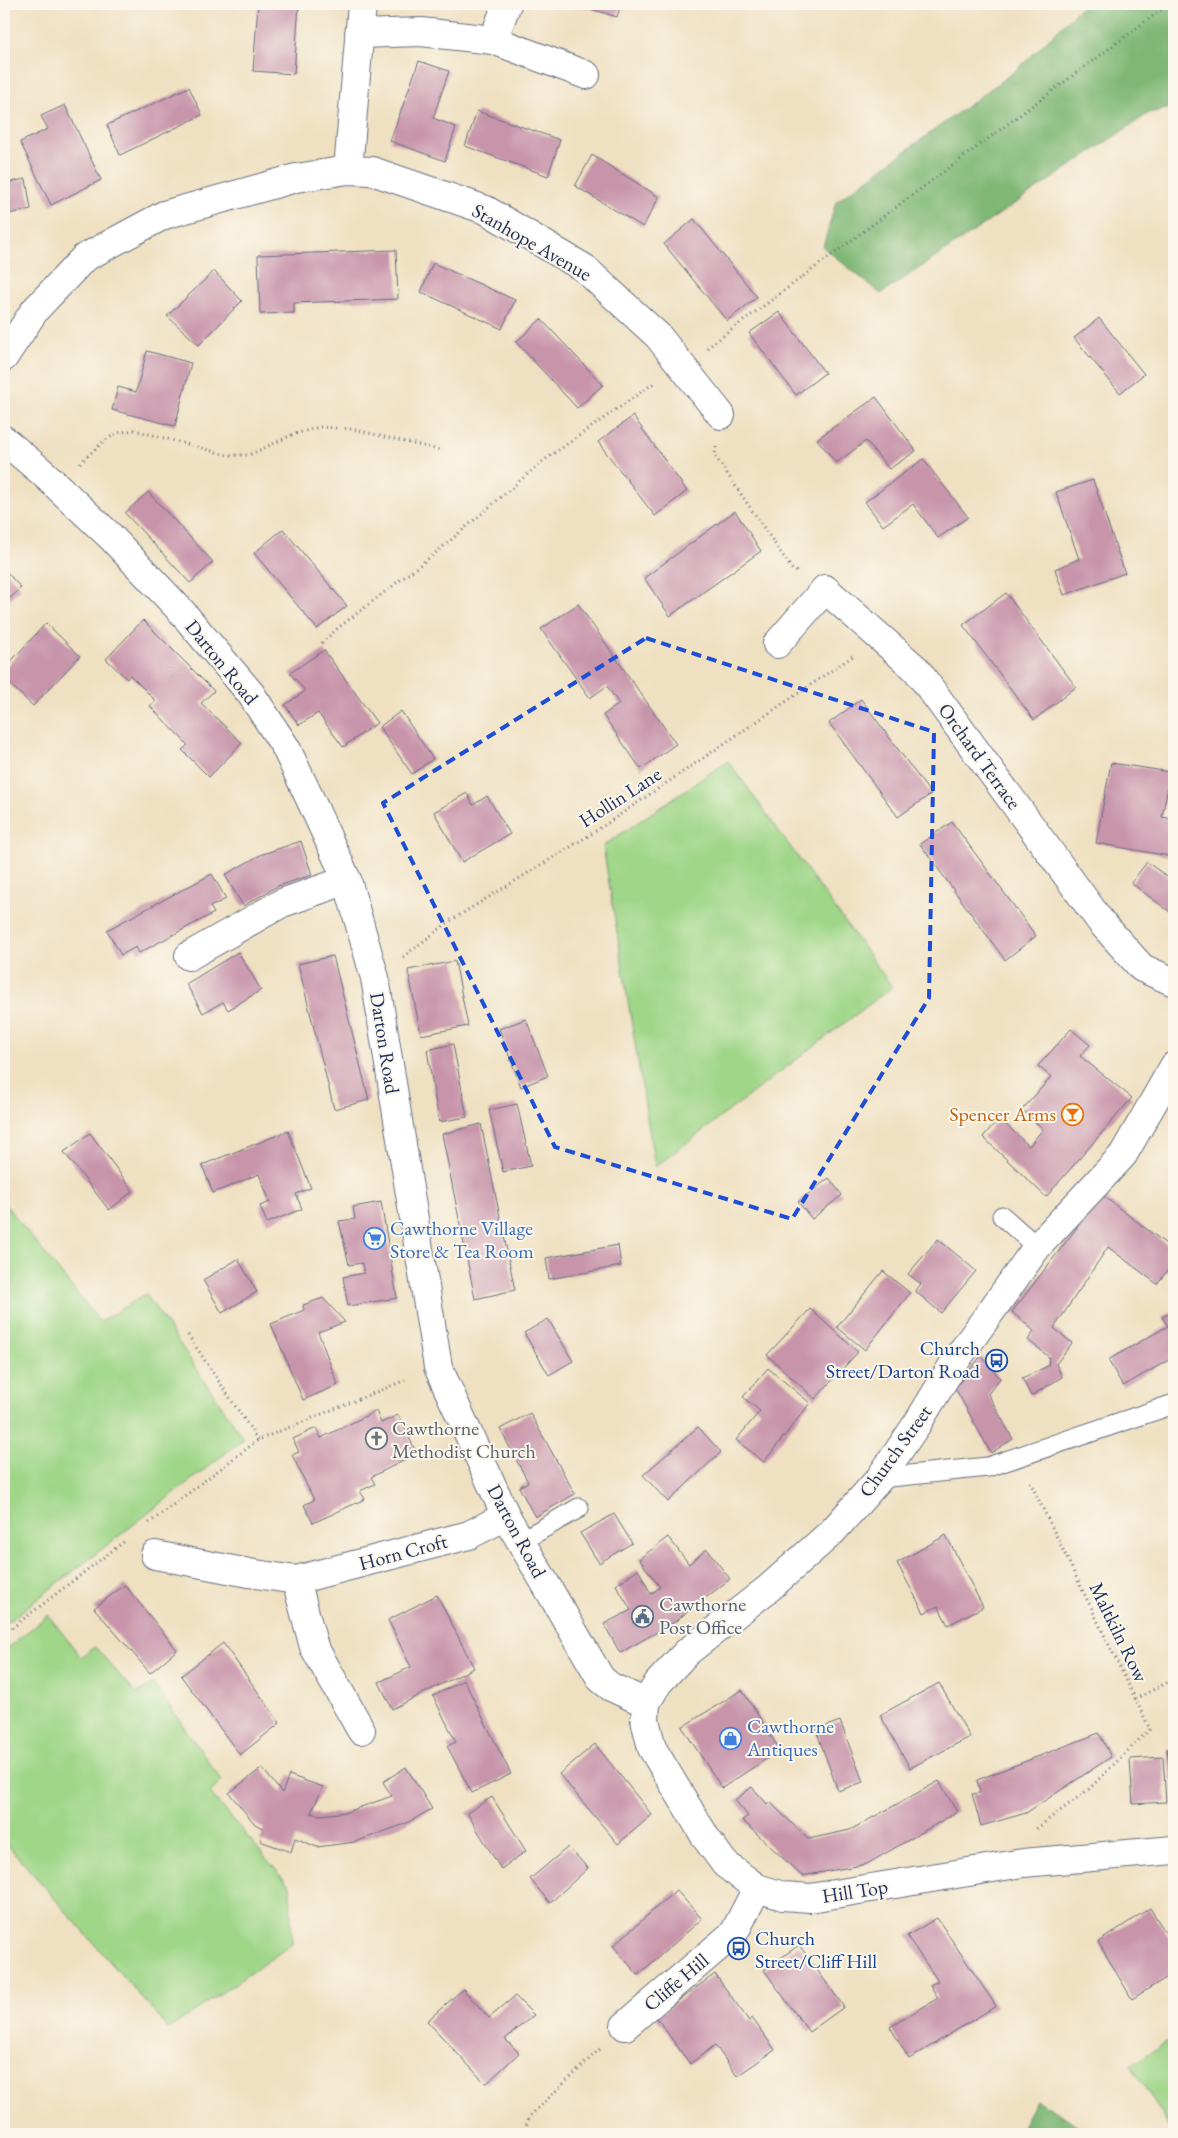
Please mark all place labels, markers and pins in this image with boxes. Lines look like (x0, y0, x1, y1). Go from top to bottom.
place label: Spencer Arms (949, 1101, 1056, 1127)
bar icon: Spencer Arms (1060, 1102, 1084, 1126)
place label: Cawthorne Village Store & Tea Room (390, 1215, 534, 1264)
supermarket icon: Cawthorne Village Store & Tea Room (362, 1227, 386, 1251)
place label: Church Street/Darton Road (826, 1335, 981, 1384)
bus stop icon: Church Street/Darton Road (984, 1348, 1008, 1372)
place label: Cawthorne Methodist Church (392, 1415, 536, 1464)
church icon: Cawthorne Methodist Church (364, 1427, 388, 1451)
place label: Cawthorne Post Office (659, 1591, 746, 1640)
public building icon: Cawthorne Post Office (631, 1604, 655, 1628)
place label: Cawthorne Antiques (746, 1713, 834, 1762)
shop icon: Cawthorne Antiques (719, 1726, 743, 1750)
place label: Church Street/Cliff Hill (755, 1925, 877, 1974)
bus stop icon: Church Street/Cliff Hill (727, 1937, 751, 1961)

